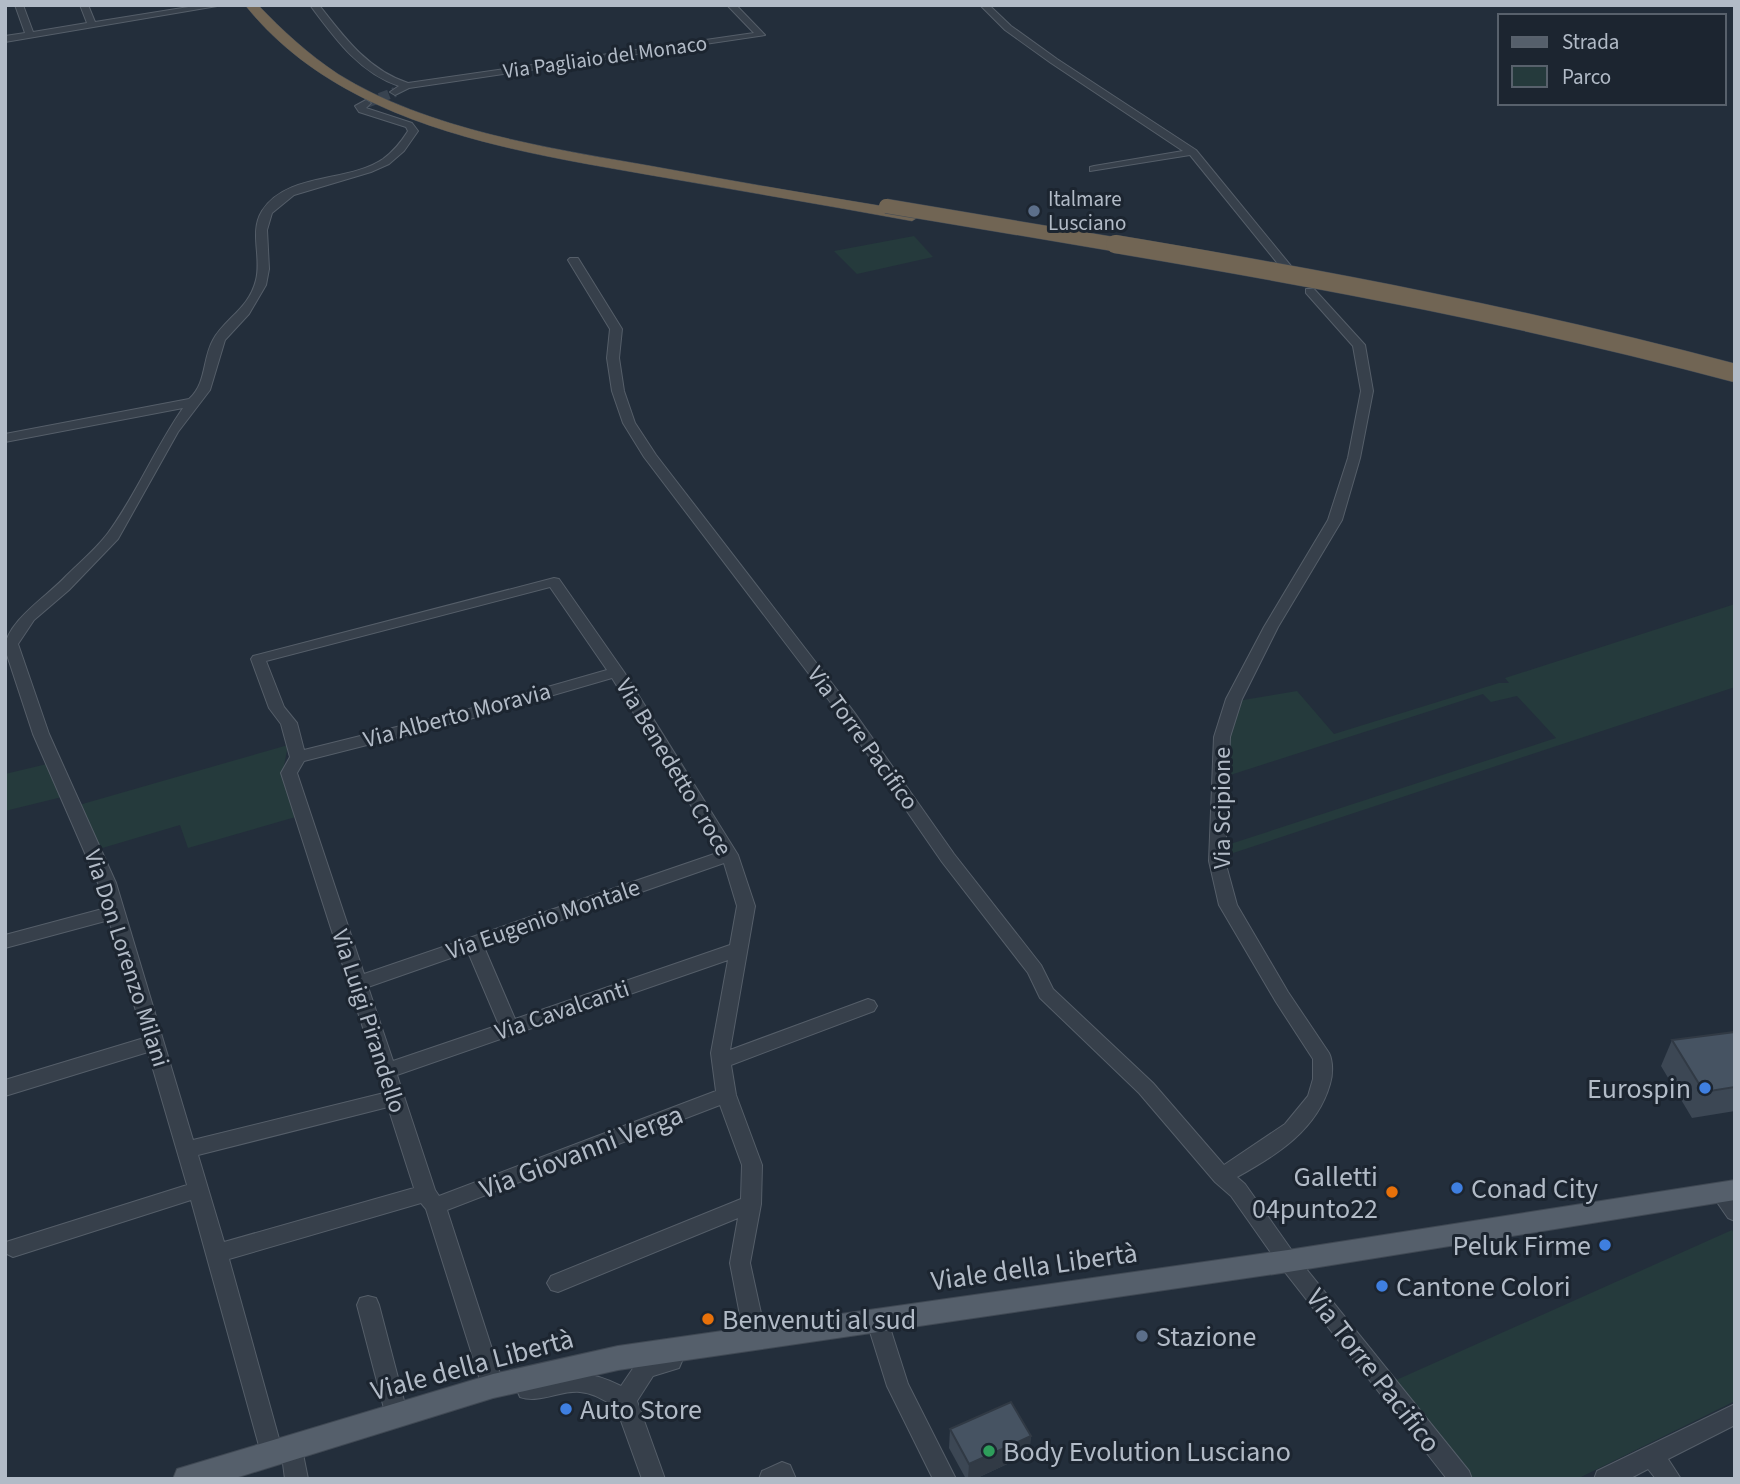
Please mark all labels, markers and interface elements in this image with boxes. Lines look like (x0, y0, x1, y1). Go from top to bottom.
legend (1498, 14, 1726, 105)
text: Strada (1562, 27, 1619, 57)
street label: Via Pagliaio del Monaco (501, 28, 709, 86)
text: Parco (1562, 62, 1611, 92)
place label: Italmare Lusciano (1048, 184, 1126, 238)
marker: Italmare Lusciano (1026, 203, 1042, 219)
street label: Via Torre Pacifico (798, 659, 927, 818)
street label: Via Benedetto Croce (607, 672, 740, 863)
street label: Via Alberto Moravia (359, 674, 555, 757)
street label: Via Scipione (1205, 747, 1240, 869)
street label: Via Don Lorenzo Milani (75, 845, 178, 1071)
street label: Via Eugenio Montale (442, 870, 645, 969)
street label: Via Luigi Pirandello (322, 925, 415, 1118)
street label: Via Cavalcanti (490, 971, 634, 1050)
place label: Eurospin (1587, 1069, 1691, 1109)
marker: Eurospin (1697, 1080, 1713, 1096)
street label: Via Giovanni Verga (474, 1095, 689, 1209)
place label: Galletti 04punto22 (1252, 1157, 1378, 1229)
place label: Conad City (1471, 1169, 1598, 1209)
marker: Conad City (1449, 1180, 1465, 1196)
marker: Galletti 04punto22 (1384, 1184, 1400, 1200)
place label: Peluk Firme (1453, 1226, 1591, 1266)
street label: Viale della Libertà (928, 1233, 1140, 1301)
marker: Peluk Firme (1597, 1237, 1613, 1253)
place label: Cantone Colori (1396, 1267, 1571, 1307)
marker: Cantone Colori (1374, 1278, 1390, 1294)
street label: Via Torre Pacifico (1296, 1280, 1450, 1461)
place label: Benvenuti al sud (722, 1300, 916, 1340)
marker: Benvenuti al sud (700, 1311, 716, 1327)
place label: Stazione (1156, 1317, 1256, 1357)
street label: Viale della Libertà (367, 1319, 578, 1411)
marker: Stazione (1134, 1328, 1150, 1344)
place label: Auto Store (580, 1390, 702, 1430)
marker: Auto Store (558, 1401, 574, 1417)
place label: Body Evolution Lusciano (1003, 1432, 1291, 1472)
marker: Body Evolution Lusciano (981, 1443, 997, 1459)

